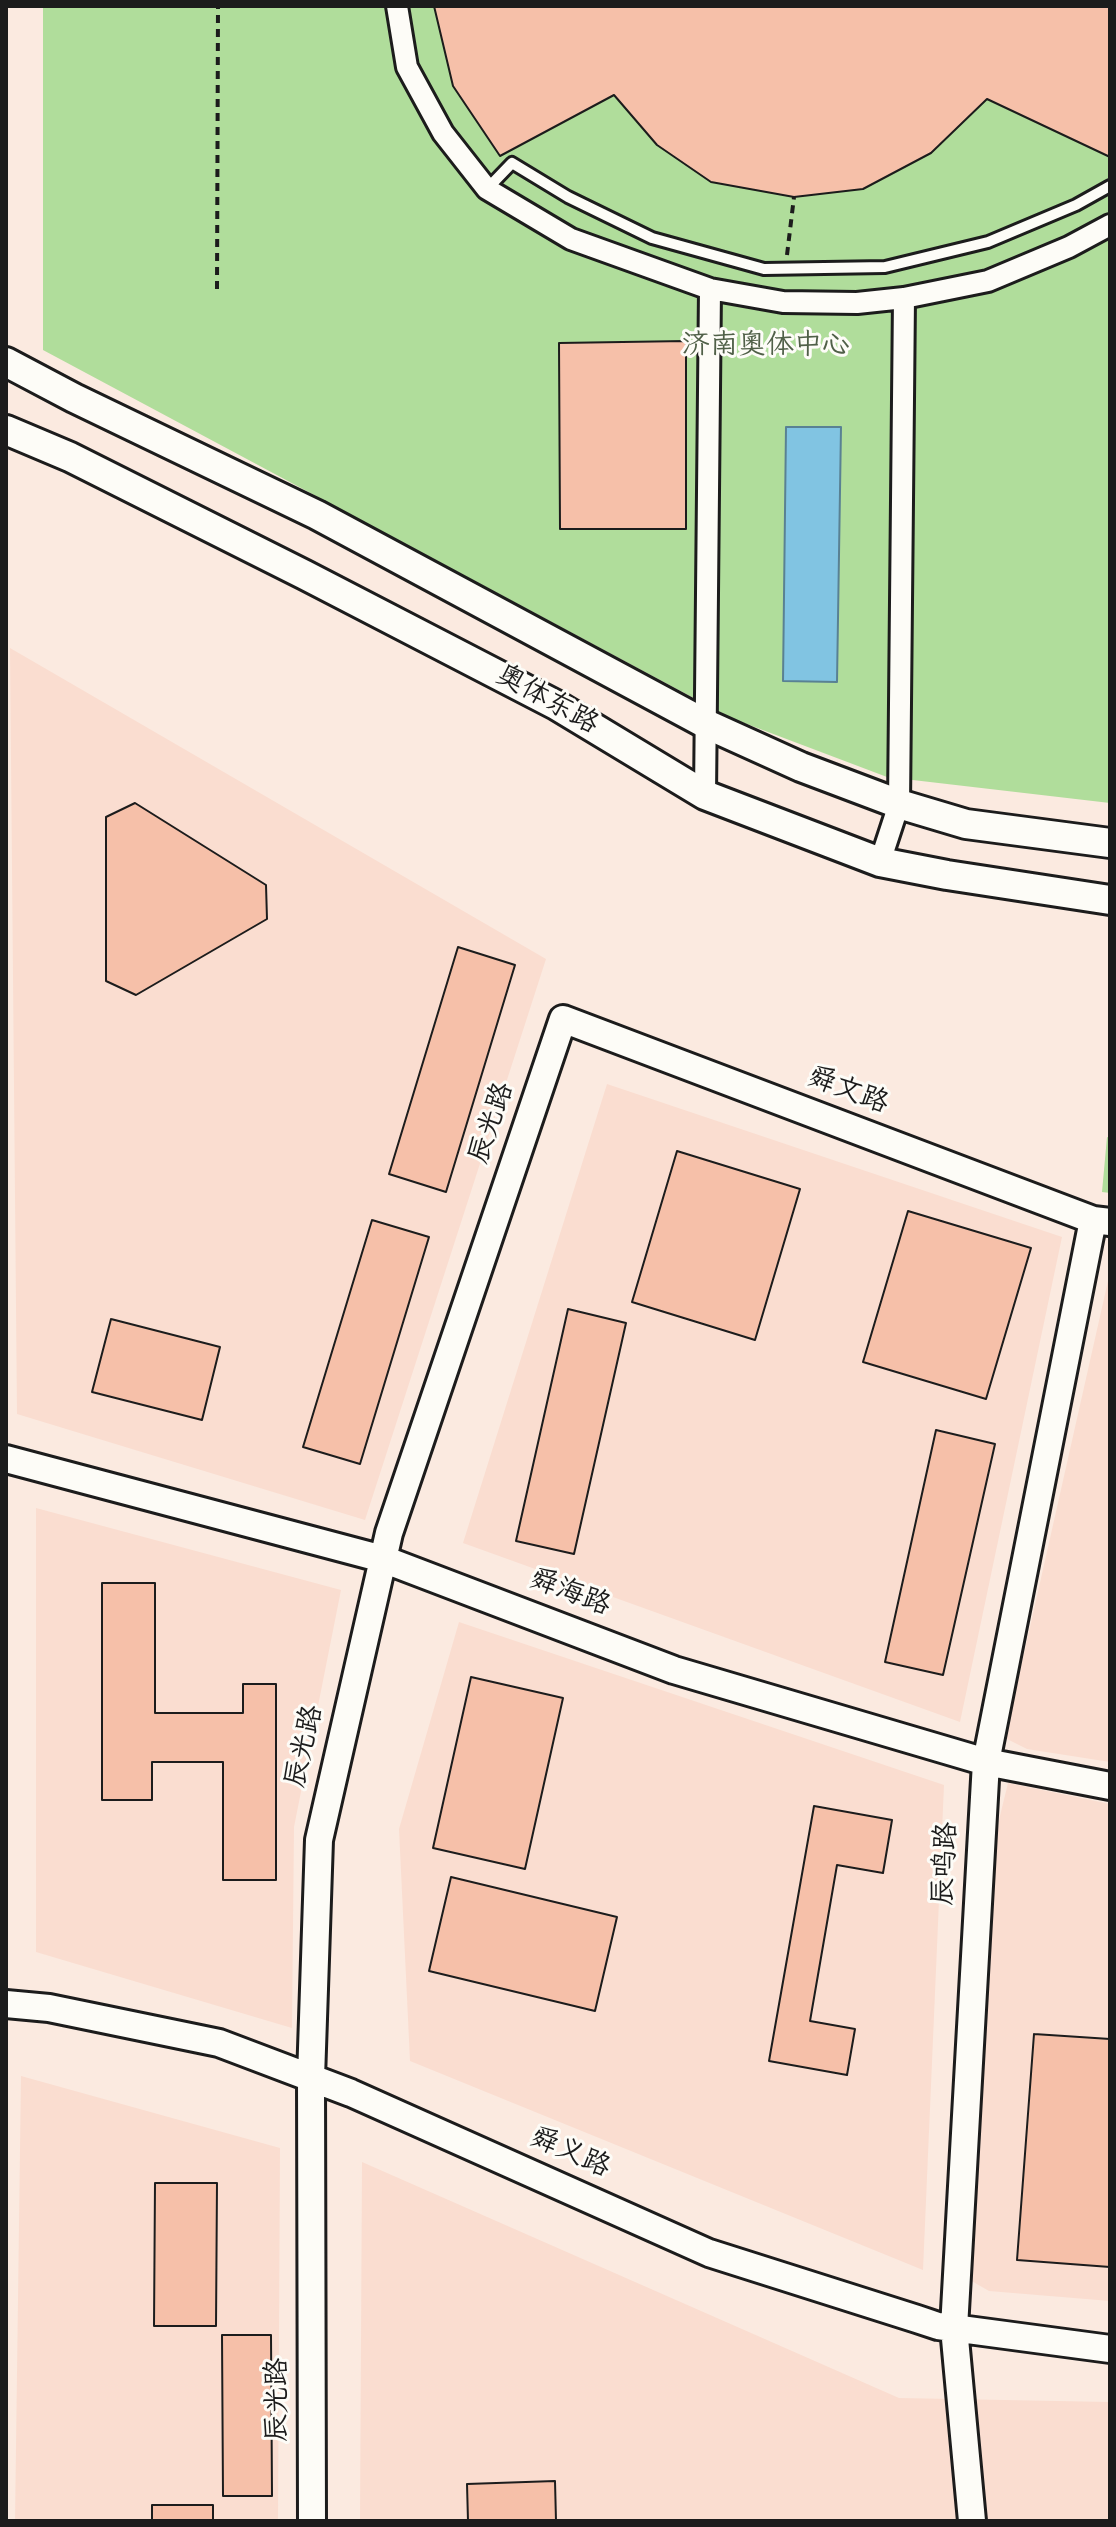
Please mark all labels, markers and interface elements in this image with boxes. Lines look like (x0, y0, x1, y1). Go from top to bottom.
park label: 济南奥体中心 (682, 331, 850, 365)
street label: 奥体东路 (489, 660, 603, 744)
street label: 舜文路 (802, 1062, 892, 1124)
street label: 辰光路 (464, 1079, 524, 1169)
street label: 舜海路 (524, 1564, 614, 1626)
street label: 辰光路 (281, 1702, 333, 1792)
street label: 辰鸣路 (929, 1821, 967, 1907)
street label: 舜义路 (524, 2123, 614, 2187)
street label: 辰光路 (263, 2358, 297, 2442)

